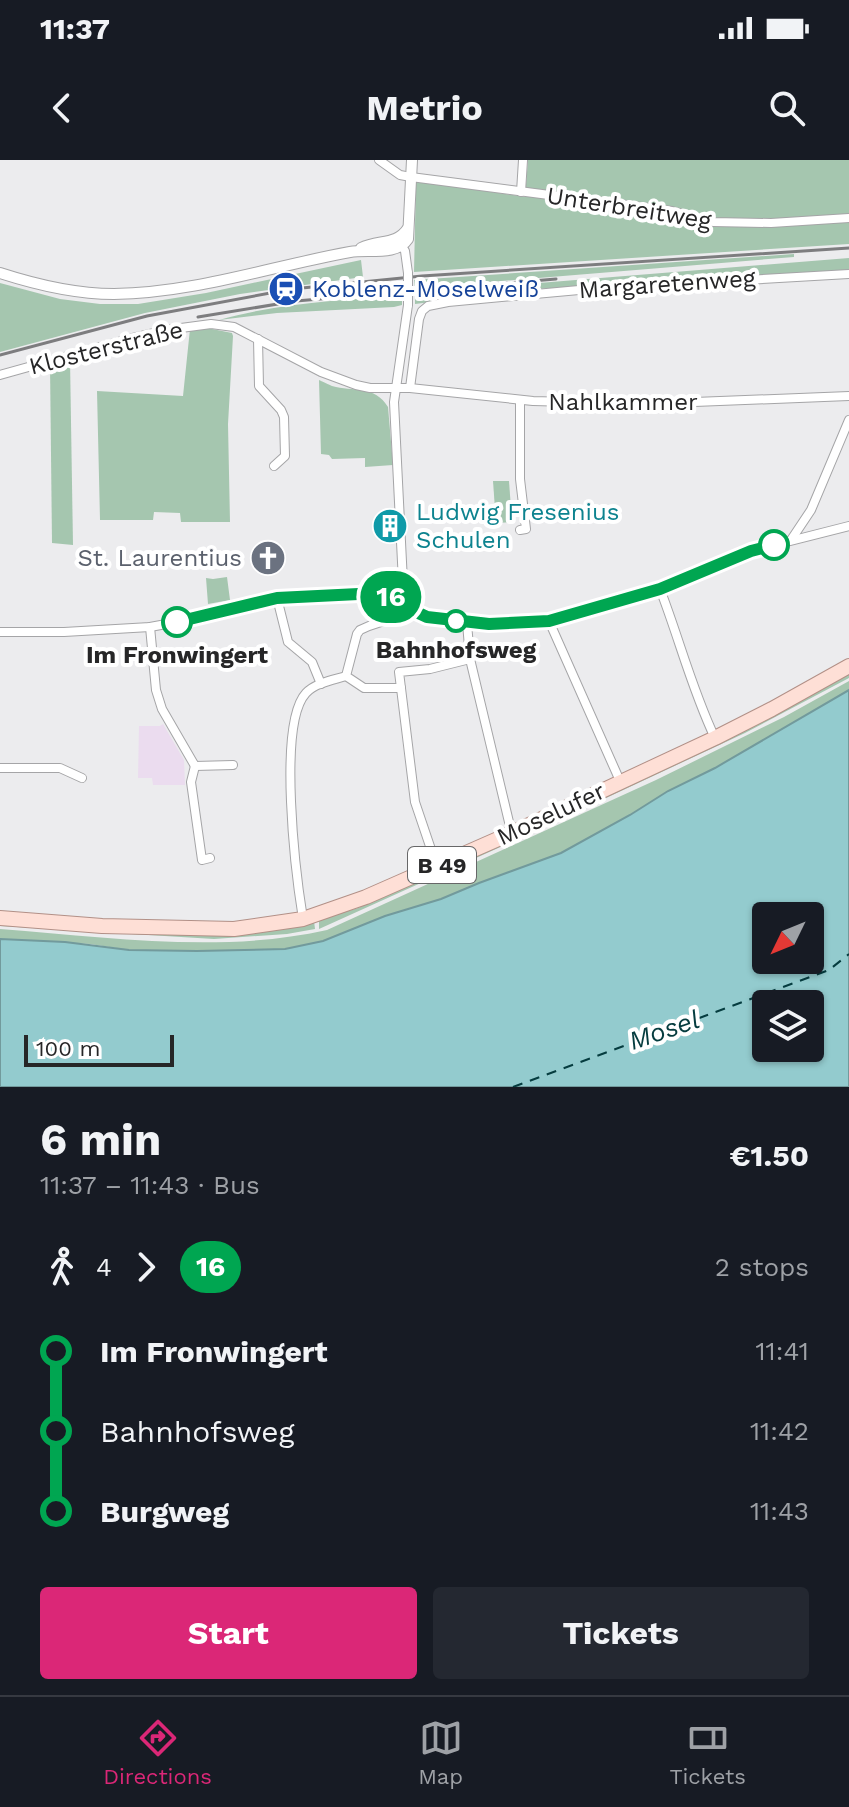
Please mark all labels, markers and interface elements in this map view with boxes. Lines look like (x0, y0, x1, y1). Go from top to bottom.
text: 11:37 (40, 11, 110, 46)
icon: back (40, 86, 84, 130)
icon: search (765, 86, 809, 130)
text: Metrio (366, 87, 483, 129)
street label: Unterbreitweg (545, 181, 714, 235)
street label: Margaretenweg (578, 264, 757, 304)
station icon: Koblenz-Moselweiß (267, 270, 305, 308)
place label: Koblenz-Moselweiß (312, 275, 539, 303)
street label: Klosterstraße (26, 315, 186, 381)
street label: Nahlkammer (548, 388, 698, 416)
place label: Ludwig Fresenius Schulen (416, 498, 619, 554)
building icon: Ludwig Fresenius Schulen (371, 507, 409, 545)
unlabelled marker (759, 530, 789, 560)
church icon: St. Laurentius (249, 539, 287, 577)
place label: St. Laurentius (77, 544, 242, 572)
line badge: 16 (355, 571, 427, 623)
text: 16 (376, 580, 406, 613)
marker: Im Fronwingert (162, 607, 192, 637)
marker: Bahnhofsweg (445, 610, 467, 632)
place label: Bahnhofsweg (376, 636, 537, 664)
place label: Im Fronwingert (86, 641, 269, 669)
street label: Moselufer (492, 777, 610, 851)
road number: B 49 (408, 847, 476, 883)
north arrow (752, 902, 824, 974)
map controls (752, 902, 824, 1062)
button: layers (752, 990, 824, 1062)
water label: Mosel (625, 1004, 703, 1056)
scale bar (24, 1031, 174, 1067)
text: 100 m (36, 1036, 100, 1061)
text: 6 min (40, 1114, 161, 1166)
text: €1.50 (730, 1138, 809, 1173)
text: 11:37 – 11:43 · Bus (40, 1170, 260, 1200)
icon: walk (40, 1245, 84, 1289)
icon: forward (124, 1245, 168, 1289)
text: 16 (196, 1250, 225, 1283)
text: 4 (96, 1252, 112, 1282)
text: 2 stops (715, 1252, 809, 1282)
text: Im Fronwingert (100, 1334, 328, 1369)
text: 11:41 (755, 1336, 809, 1366)
text: Bahnhofsweg (100, 1414, 295, 1449)
text: 11:42 (750, 1416, 809, 1446)
text: Burgweg (100, 1494, 229, 1529)
text: 11:43 (750, 1496, 809, 1526)
button: Start (40, 1587, 417, 1679)
button: Tickets (433, 1587, 809, 1679)
tab: Directions (103, 1716, 212, 1789)
tab: Map (418, 1716, 463, 1789)
tab: Tickets (669, 1716, 746, 1789)

